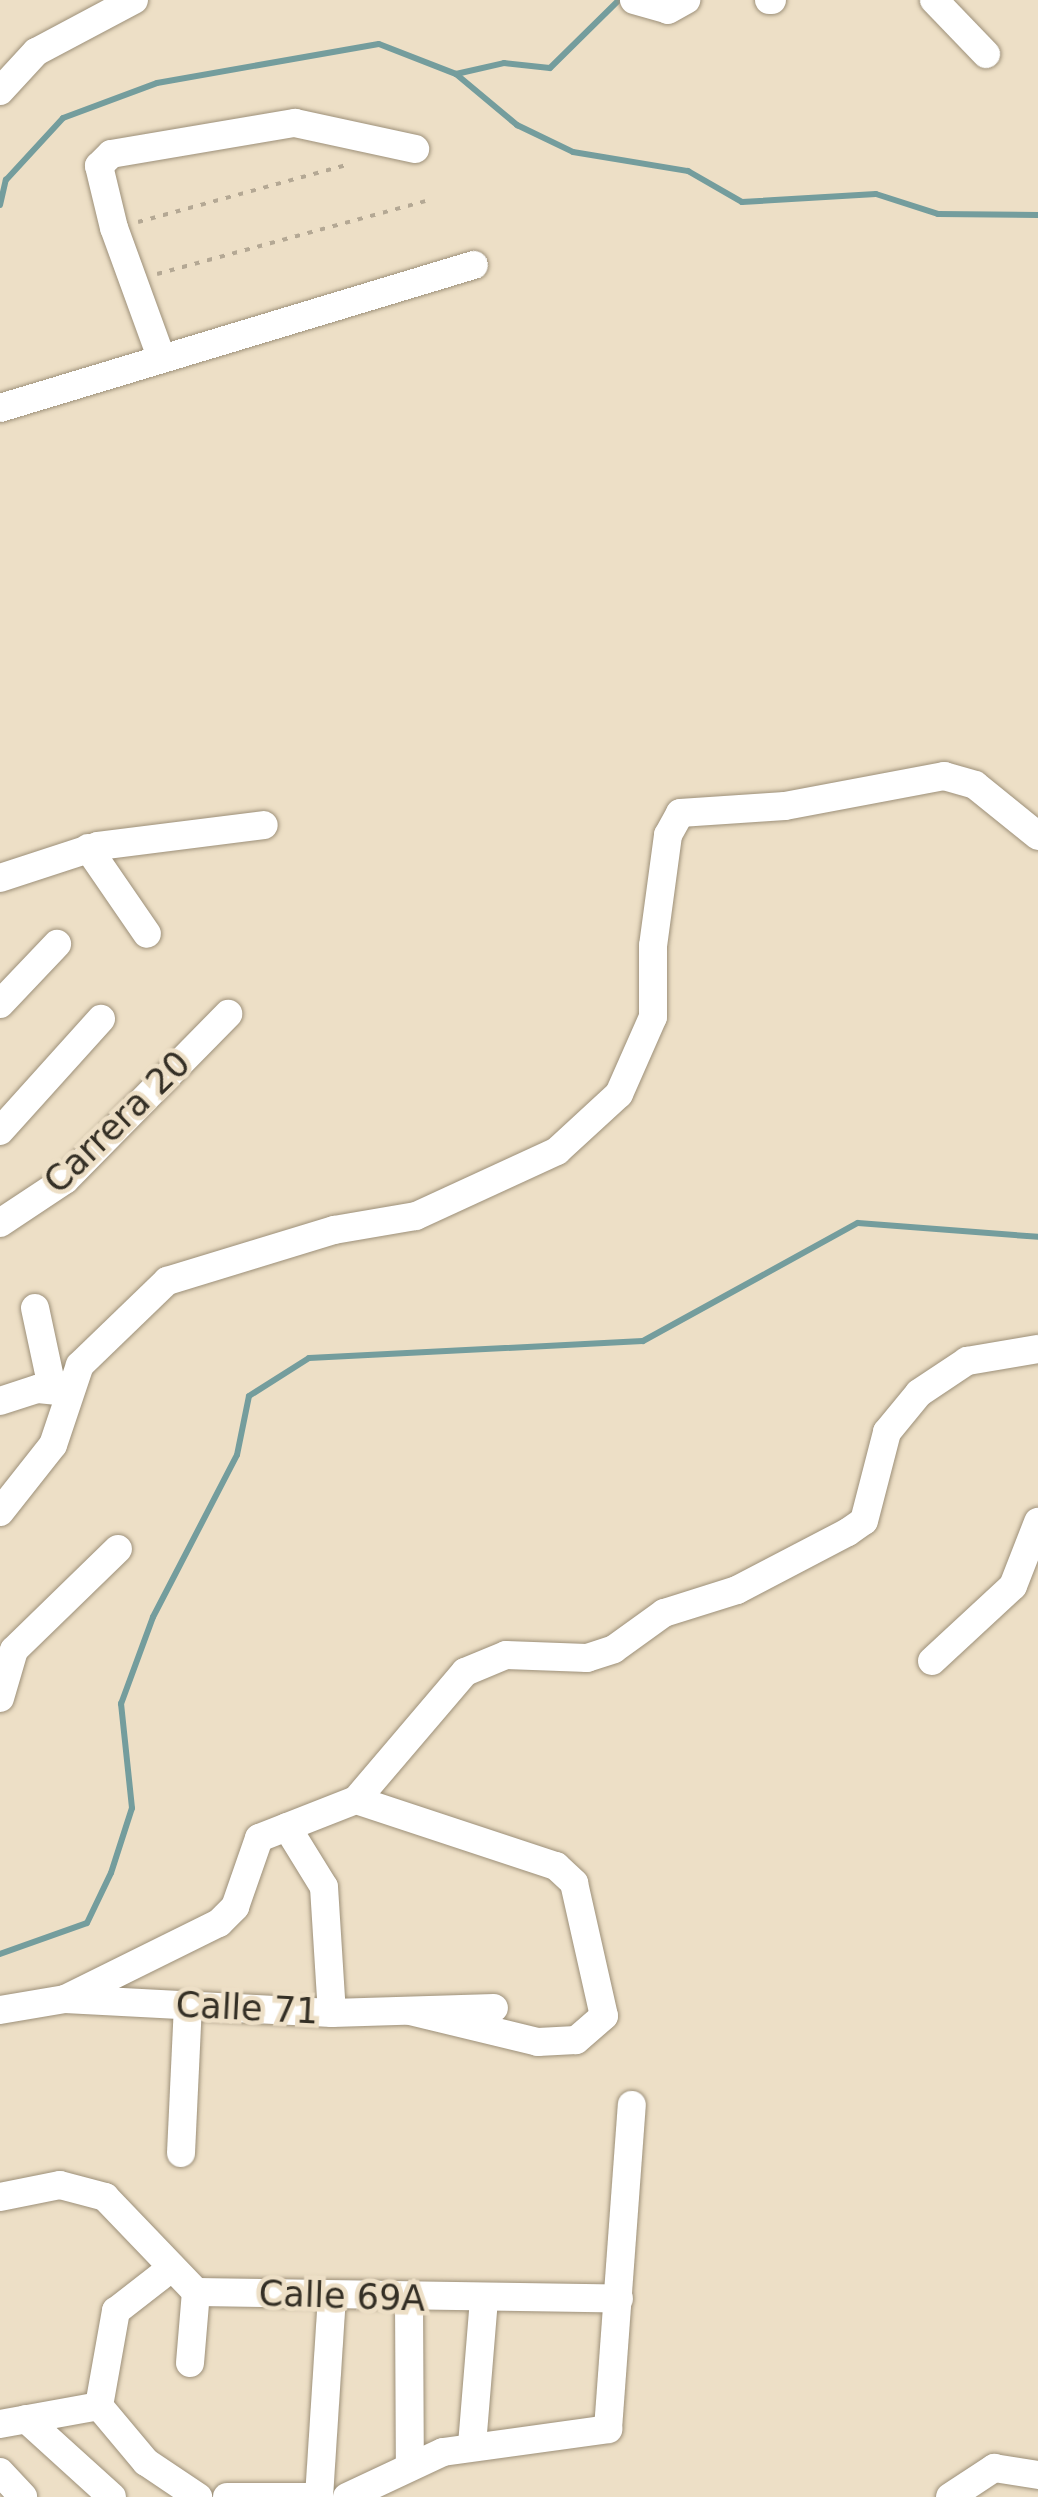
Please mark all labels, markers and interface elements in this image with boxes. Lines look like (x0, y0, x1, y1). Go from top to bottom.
street label: Carrera 20 (35, 1042, 199, 1202)
street label: Calle 71 (175, 1983, 319, 2033)
street label: Calle 69A (258, 2272, 426, 2320)

